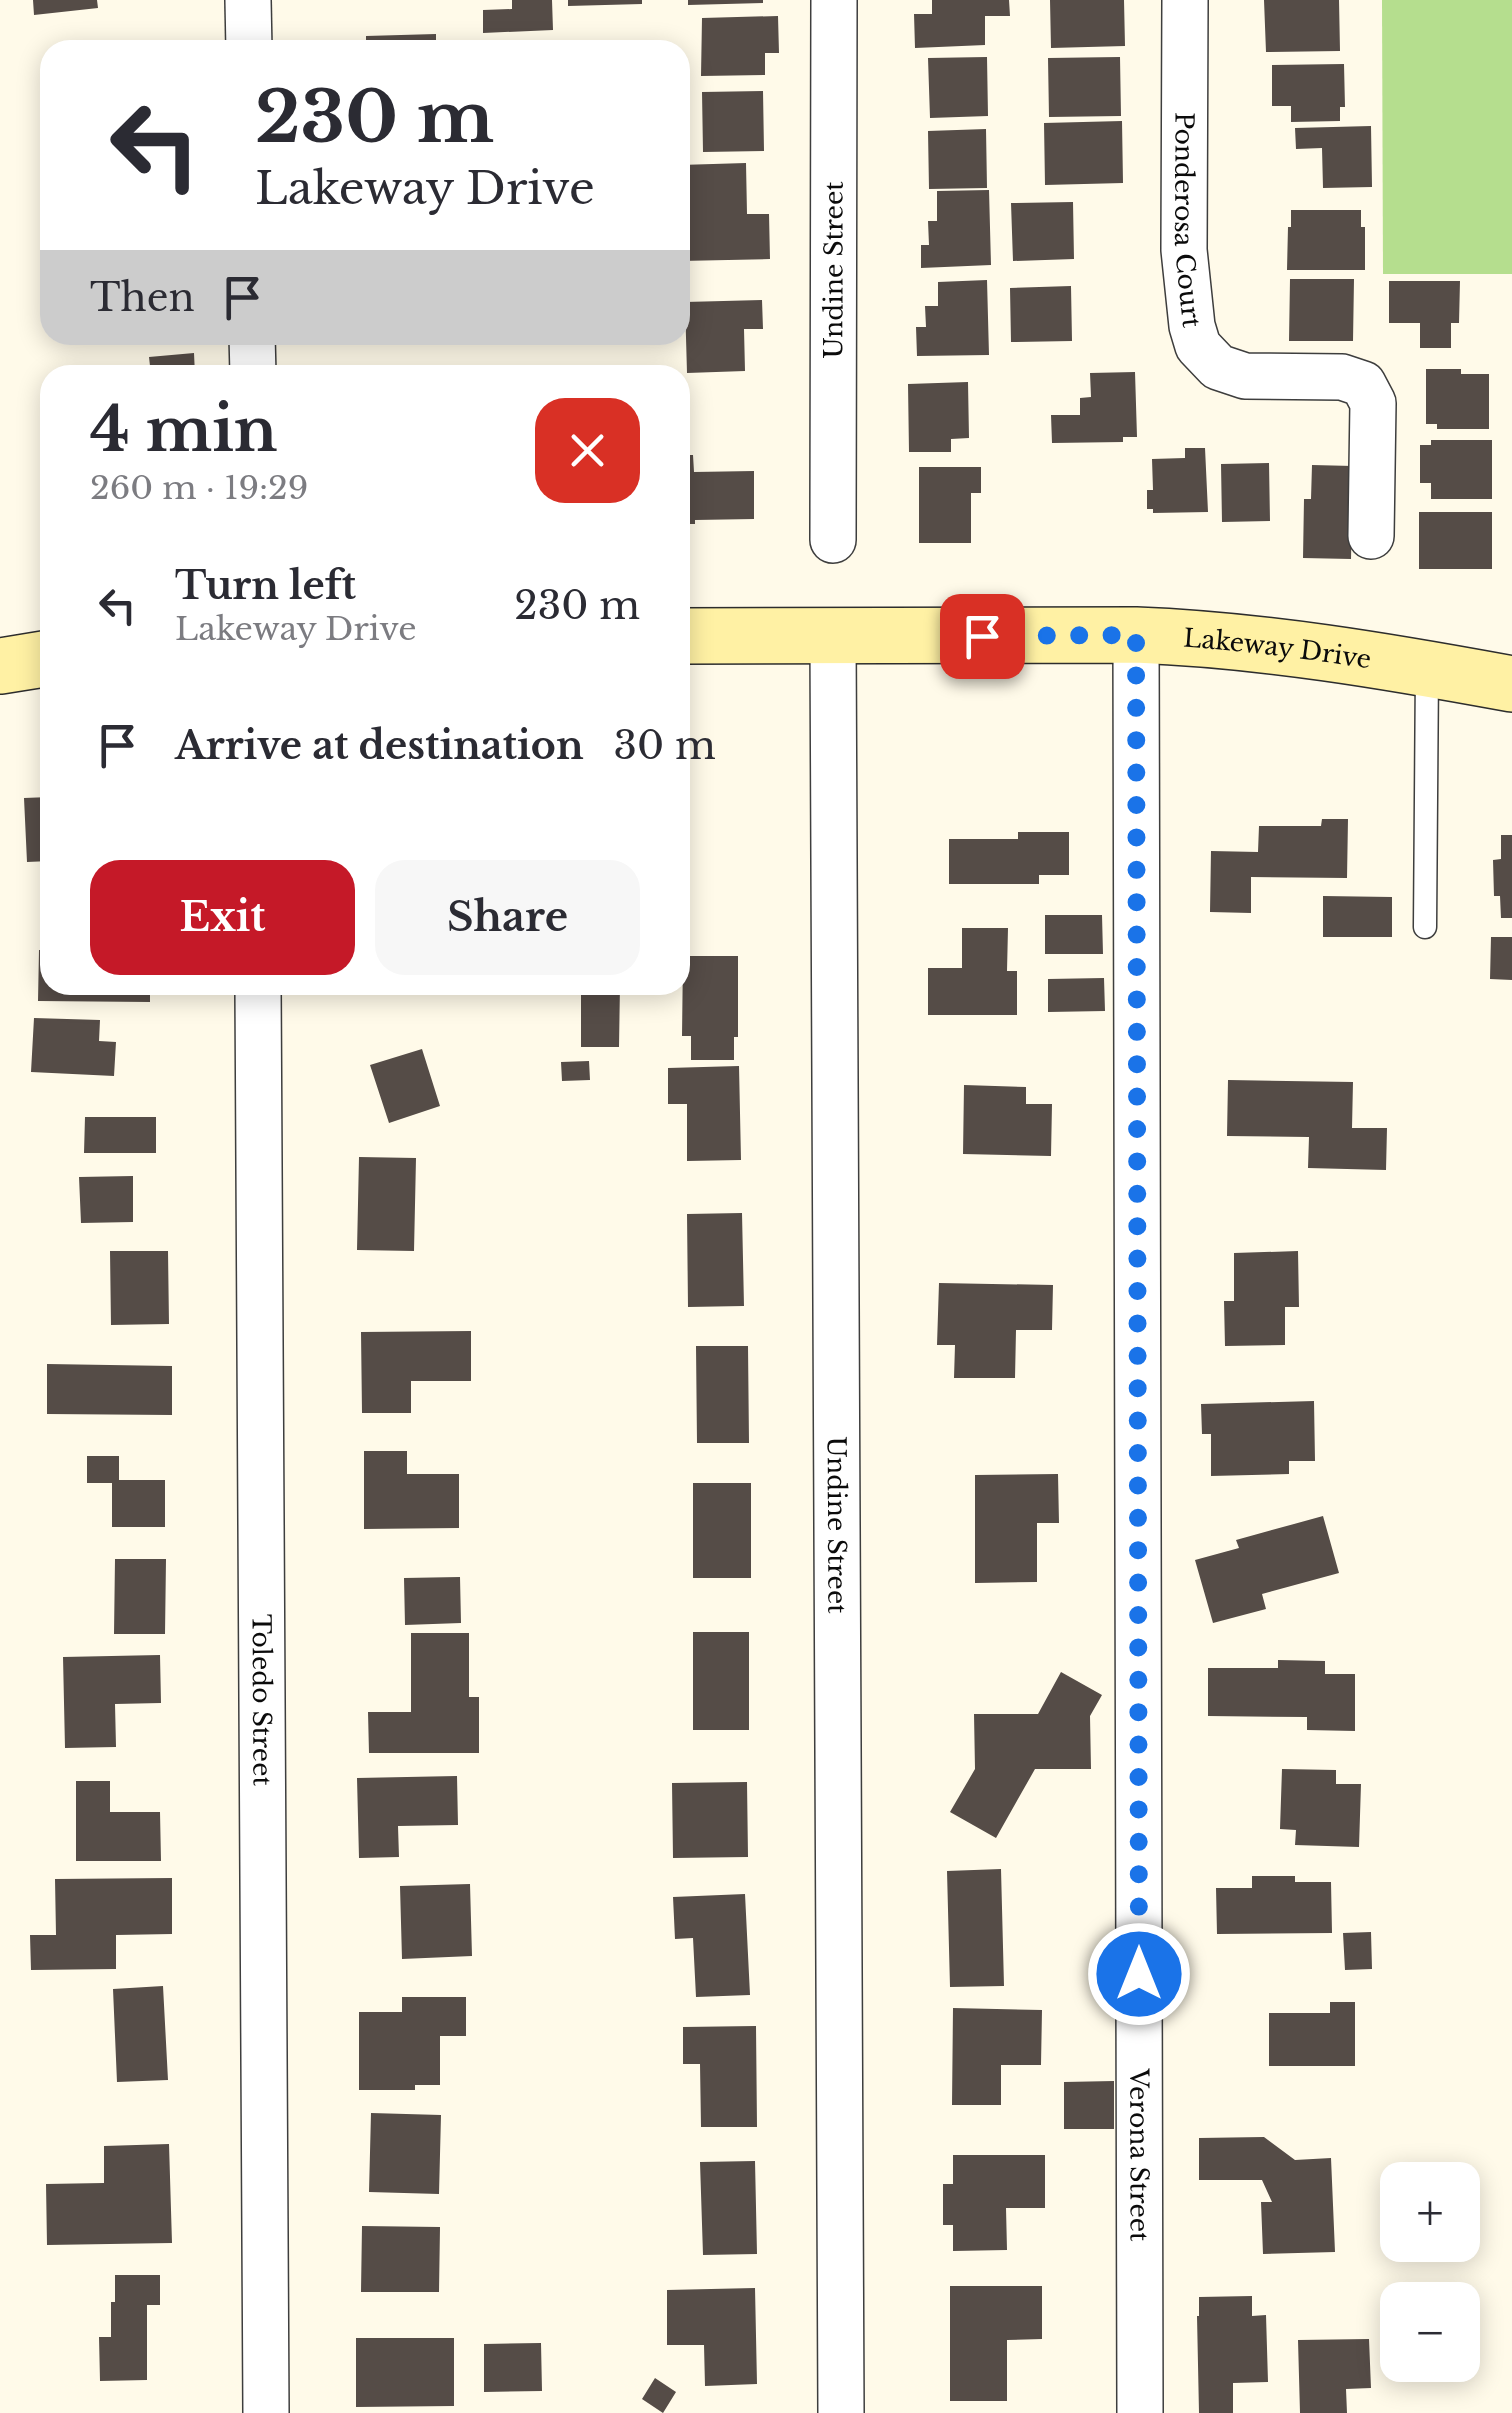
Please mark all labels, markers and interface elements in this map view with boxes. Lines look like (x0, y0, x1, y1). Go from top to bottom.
text: 230 m (255, 74, 494, 161)
icon: left (90, 80, 220, 210)
street label: Ponderosa Court (1168, 112, 1207, 330)
text: Lakeway Drive (255, 160, 595, 216)
street label: Undine Street (818, 181, 850, 359)
icon: arrive (215, 270, 270, 325)
text: Then (90, 274, 195, 321)
text: 4 min (90, 393, 277, 467)
button: close (535, 398, 640, 503)
text: 260 m · 19:29 (90, 468, 308, 508)
text: Turn left (175, 562, 356, 609)
icon: left (90, 578, 145, 633)
text: 230 m (514, 582, 640, 629)
pin (940, 594, 1025, 679)
text: Lakeway Drive (175, 609, 417, 649)
icon: arrive (955, 609, 1010, 664)
street label: Lakeway Drive (1182, 623, 1373, 675)
icon: arrive (90, 718, 145, 773)
text: Arrive at destination (175, 722, 584, 769)
text: 30 m (614, 722, 716, 769)
button: Exit (90, 860, 355, 975)
button: Share (375, 860, 640, 975)
street label: Undine Street (821, 1436, 852, 1614)
street label: Toledo Street (246, 1614, 277, 1787)
position arrow (1087, 1922, 1191, 2026)
street label: Verona Street (1123, 2067, 1155, 2242)
map controls (1380, 2162, 1480, 2382)
button: + (1380, 2162, 1480, 2262)
button: − (1380, 2282, 1480, 2382)

